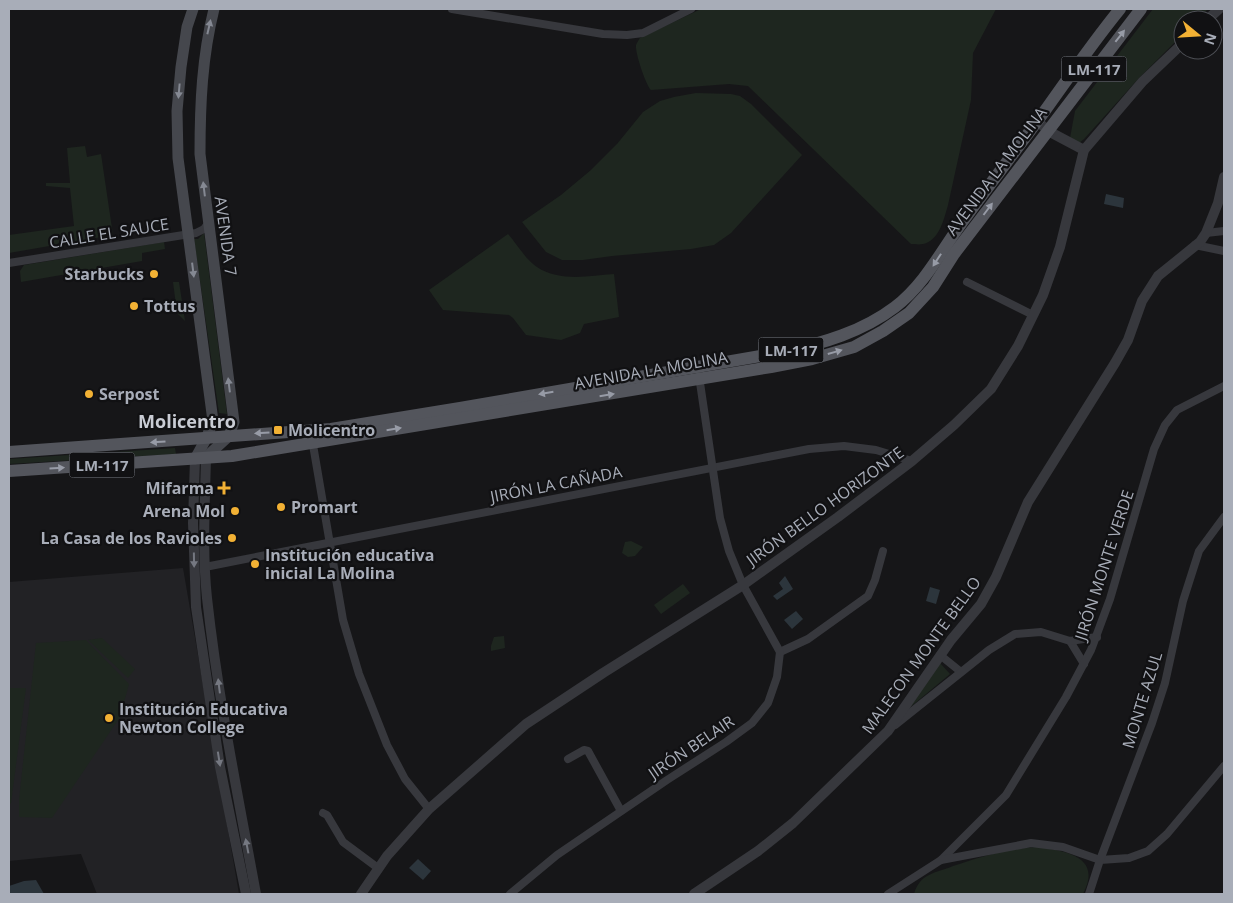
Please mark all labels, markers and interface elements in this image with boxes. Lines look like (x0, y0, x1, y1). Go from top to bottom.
north arrow (1173, 10, 1223, 60)
one-way arrow (205, 20, 213, 35)
one-way arrow (1114, 30, 1125, 43)
text: N (1200, 31, 1222, 48)
road number: LM-117 (1062, 56, 1126, 82)
one-way arrow (174, 83, 182, 99)
street label: AVENIDA LA MOLINA (940, 102, 1052, 240)
one-way arrow (200, 180, 208, 196)
street label: AVENIDA 7 (210, 195, 242, 277)
one-way arrow (983, 202, 993, 216)
street label: CALLE EL SAUCE (48, 213, 170, 253)
one-way arrow (932, 254, 942, 267)
one-way arrow (189, 262, 197, 278)
place label: Starbucks (65, 263, 144, 285)
marker: Starbucks (148, 268, 160, 280)
place label: Tottus (144, 295, 196, 317)
marker: Tottus (128, 300, 140, 312)
road number: LM-117 (758, 338, 824, 362)
street label: AVENIDA LA MOLINA (573, 346, 730, 394)
one-way arrow (828, 348, 843, 356)
one-way arrow (225, 376, 233, 392)
place label: Serpost (99, 383, 160, 405)
marker: Serpost (83, 388, 95, 400)
one-way arrow (538, 389, 554, 397)
one-way arrow (599, 390, 615, 398)
district label: Molicentro (138, 409, 236, 433)
place label: Molicentro (288, 419, 375, 441)
marker: Molicentro (272, 424, 284, 436)
one-way arrow (387, 425, 403, 433)
one-way arrow (254, 430, 270, 438)
one-way arrow (149, 438, 165, 446)
street label: JIRÓN BELLO HORIZONTE (740, 441, 908, 572)
road number: LM-117 (70, 452, 134, 478)
street label: JIRÓN LA CAÑADA (486, 460, 625, 508)
one-way arrow (50, 463, 66, 471)
place label: Mifarma (146, 477, 214, 499)
marker: Mifarma (218, 482, 230, 494)
street label: JIRÓN MONTE VERDE (1069, 487, 1139, 645)
place label: Promart (291, 496, 358, 518)
place label: Arena Mol (143, 500, 225, 522)
marker: Promart (275, 501, 287, 513)
marker: Arena Mol (229, 505, 241, 517)
place label: La Casa de los Ravioles (40, 527, 222, 549)
marker: La Casa de los Ravioles (226, 532, 238, 544)
place label: Institución educativa inicial La Molina (265, 544, 434, 584)
one-way arrow (190, 552, 198, 568)
marker: Institución educativa inicial La Molina (249, 558, 261, 570)
street label: MALECON MONTE BELLO (856, 572, 986, 738)
street label: MONTE AZUL (1117, 649, 1167, 751)
one-way arrow (214, 678, 222, 694)
place label: Institución Educativa Newton College (119, 698, 288, 738)
street label: JIRÓN BELAIR (642, 710, 738, 785)
marker: Institución Educativa Newton College (103, 712, 115, 724)
one-way arrow (215, 752, 223, 768)
one-way arrow (243, 838, 251, 854)

